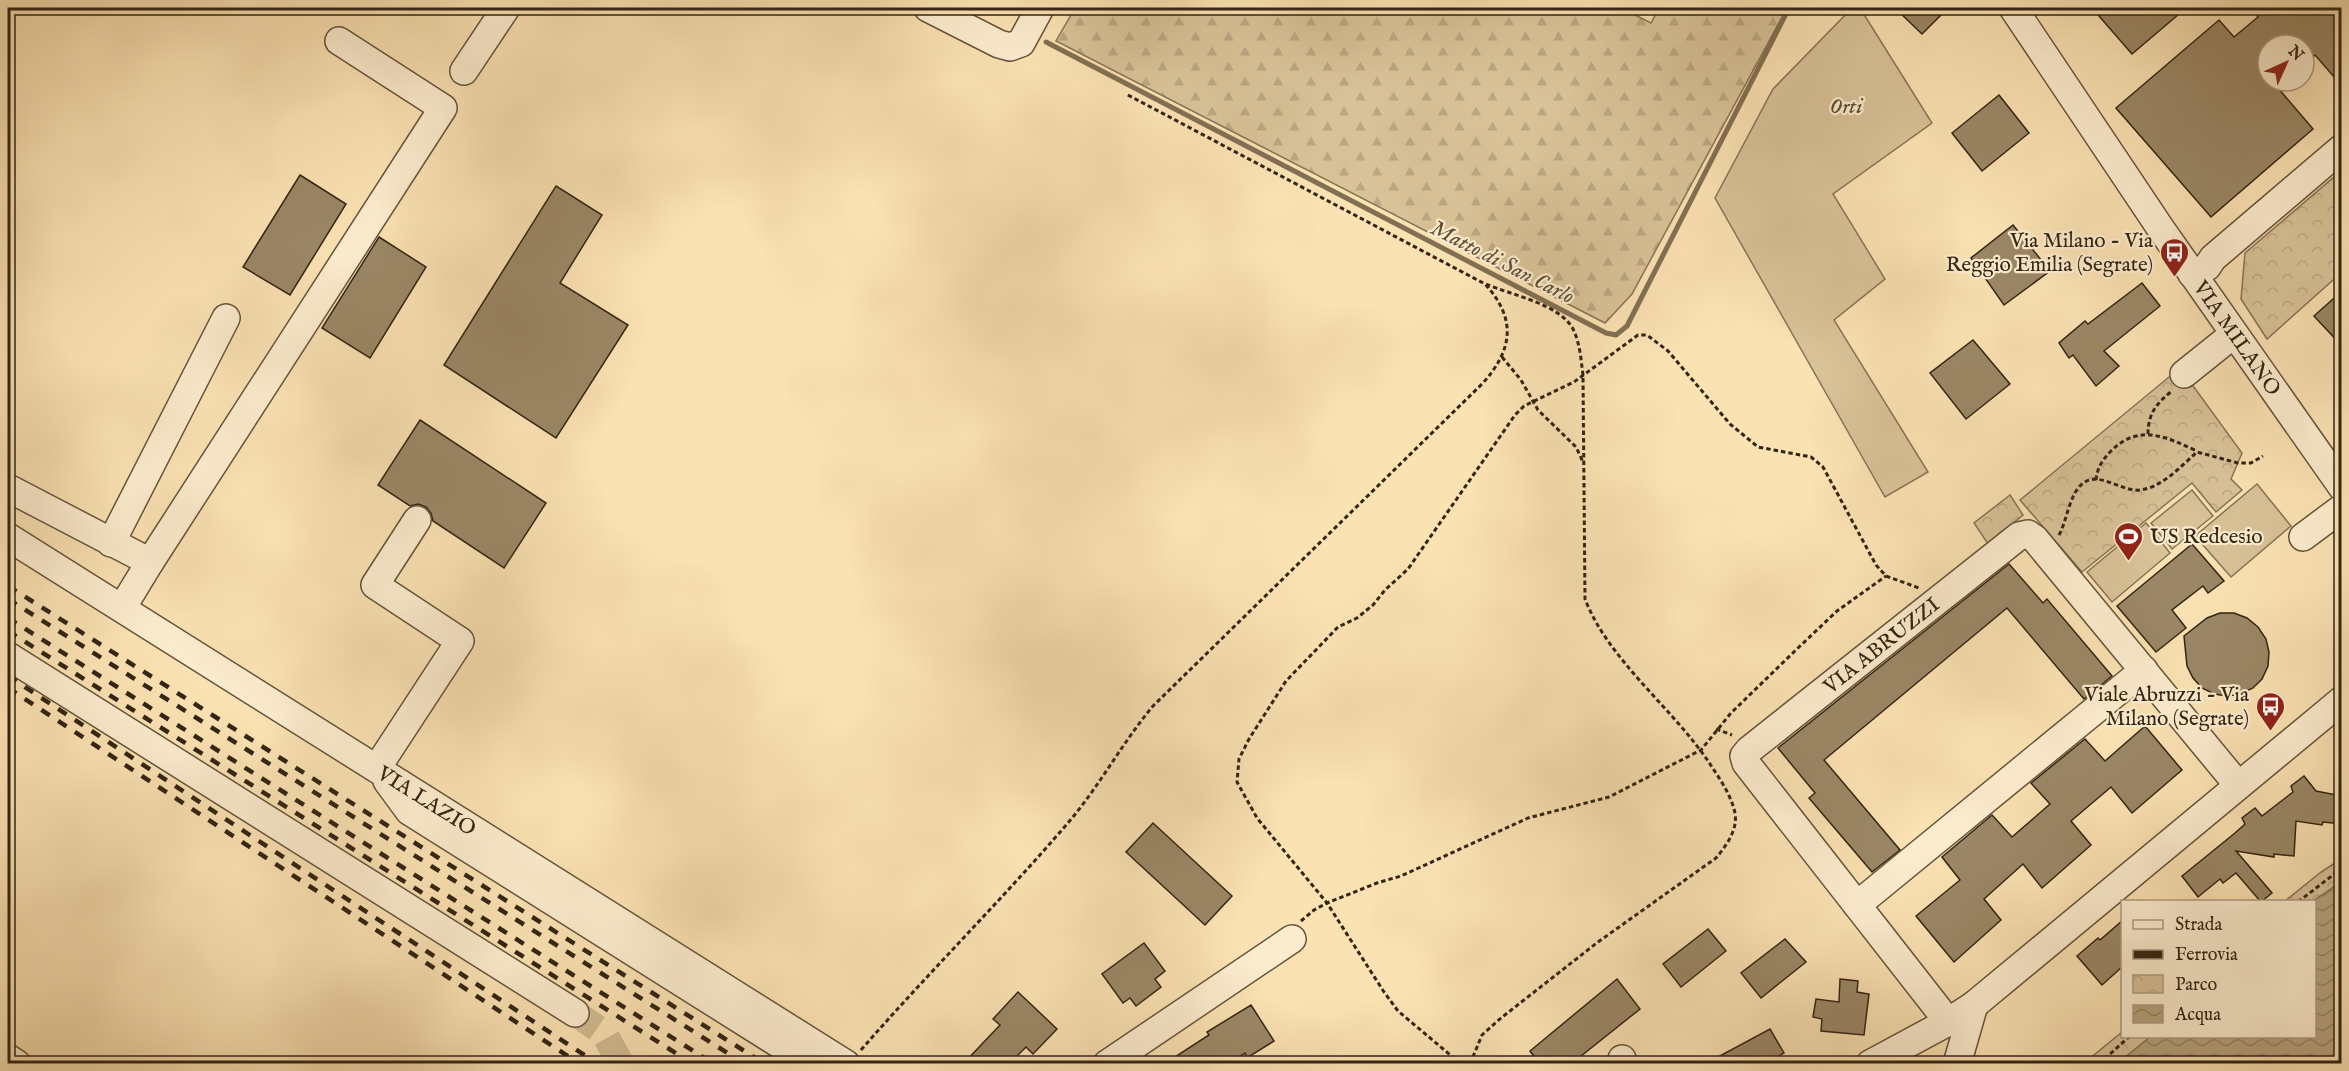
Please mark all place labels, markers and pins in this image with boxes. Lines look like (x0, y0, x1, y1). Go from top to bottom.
place label: Via Milano - Via Reggio Emilia (Segrate) (1946, 228, 2154, 279)
bus stop icon: Via Milano - Via Reggio Emilia (Segrate) (2158, 236, 2190, 278)
sports icon: US Redcesio (2113, 520, 2145, 562)
place label: US Redcesio (2150, 524, 2263, 551)
place label: Viale Abruzzi - Via Milano (Segrate) (2083, 682, 2250, 733)
bus stop icon: Viale Abruzzi - Via Milano (Segrate) (2254, 690, 2286, 732)

